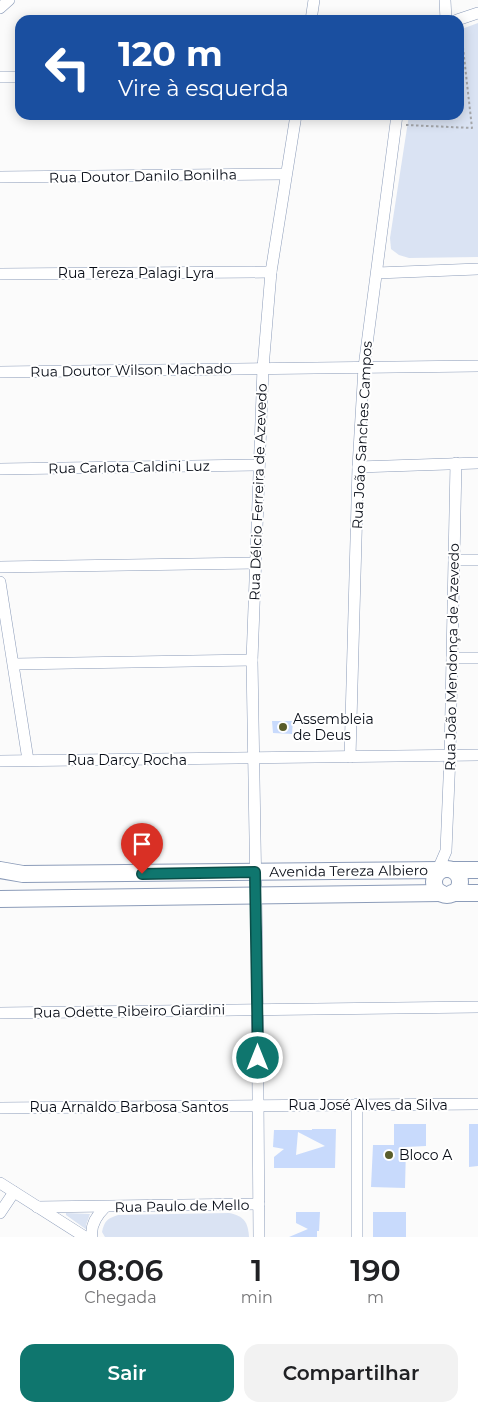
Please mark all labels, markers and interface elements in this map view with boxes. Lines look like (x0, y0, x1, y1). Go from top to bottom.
text: 120 m (118, 32, 223, 75)
icon: left (35, 35, 100, 100)
text: Vire à esquerda (118, 75, 289, 102)
street label: Rua Doutor Danilo Bonilha (49, 165, 237, 187)
street label: Rua Tereza Palagi Lyra (58, 264, 214, 282)
street label: Rua João Sanches Campos (348, 340, 376, 530)
street label: Rua Doutor Wilson Machado (30, 359, 232, 381)
street label: Rua Délcio Ferreira de Azevedo (245, 383, 271, 601)
street label: Rua Carlota Caldini Luz (48, 457, 210, 477)
street label: Rua João Mendonça de Azevedo (441, 543, 463, 771)
place label: Assembleia de Deus (293, 710, 374, 744)
marker: Assembleia de Deus (277, 721, 289, 733)
street label: Rua Darcy Rocha (67, 751, 187, 769)
pin (121, 823, 163, 874)
icon: arrive (128, 830, 156, 858)
street label: Avenida Tereza Albiero (269, 861, 428, 881)
street label: Rua Odette Ribeiro Giardini (33, 1000, 225, 1022)
position arrow (231, 1031, 283, 1083)
street label: Rua José Alves da Silva (288, 1096, 448, 1114)
street label: Rua Arnaldo Barbosa Santos (29, 1098, 229, 1116)
place label: Bloco A (399, 1146, 453, 1164)
marker: Bloco A (383, 1149, 395, 1161)
street label: Rua Paulo de Mello (114, 1196, 250, 1216)
text: 08:06 (77, 1252, 163, 1289)
text: 1 (251, 1252, 263, 1289)
text: 190 (350, 1252, 401, 1289)
text: Chegada (84, 1288, 157, 1307)
text: min (241, 1288, 273, 1307)
text: m (367, 1288, 384, 1307)
button: Sair (20, 1344, 234, 1402)
button: Compartilhar (244, 1344, 458, 1402)

